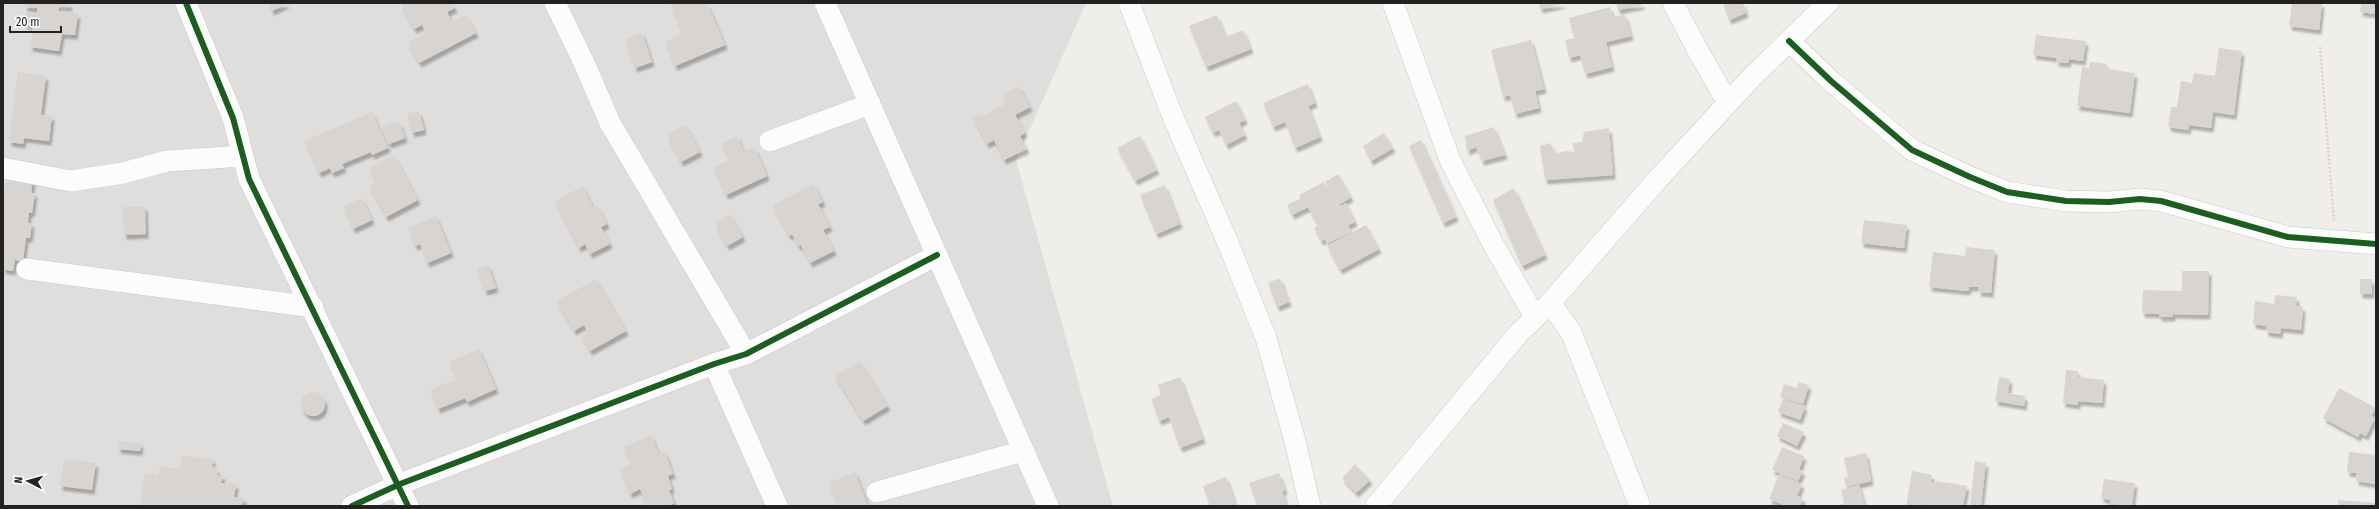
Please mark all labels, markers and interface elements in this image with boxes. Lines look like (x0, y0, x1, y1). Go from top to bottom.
scale bar (10, 8, 61, 34)
text: 20 m (16, 15, 40, 29)
north arrow (8, 461, 48, 501)
text: N (12, 476, 25, 484)

